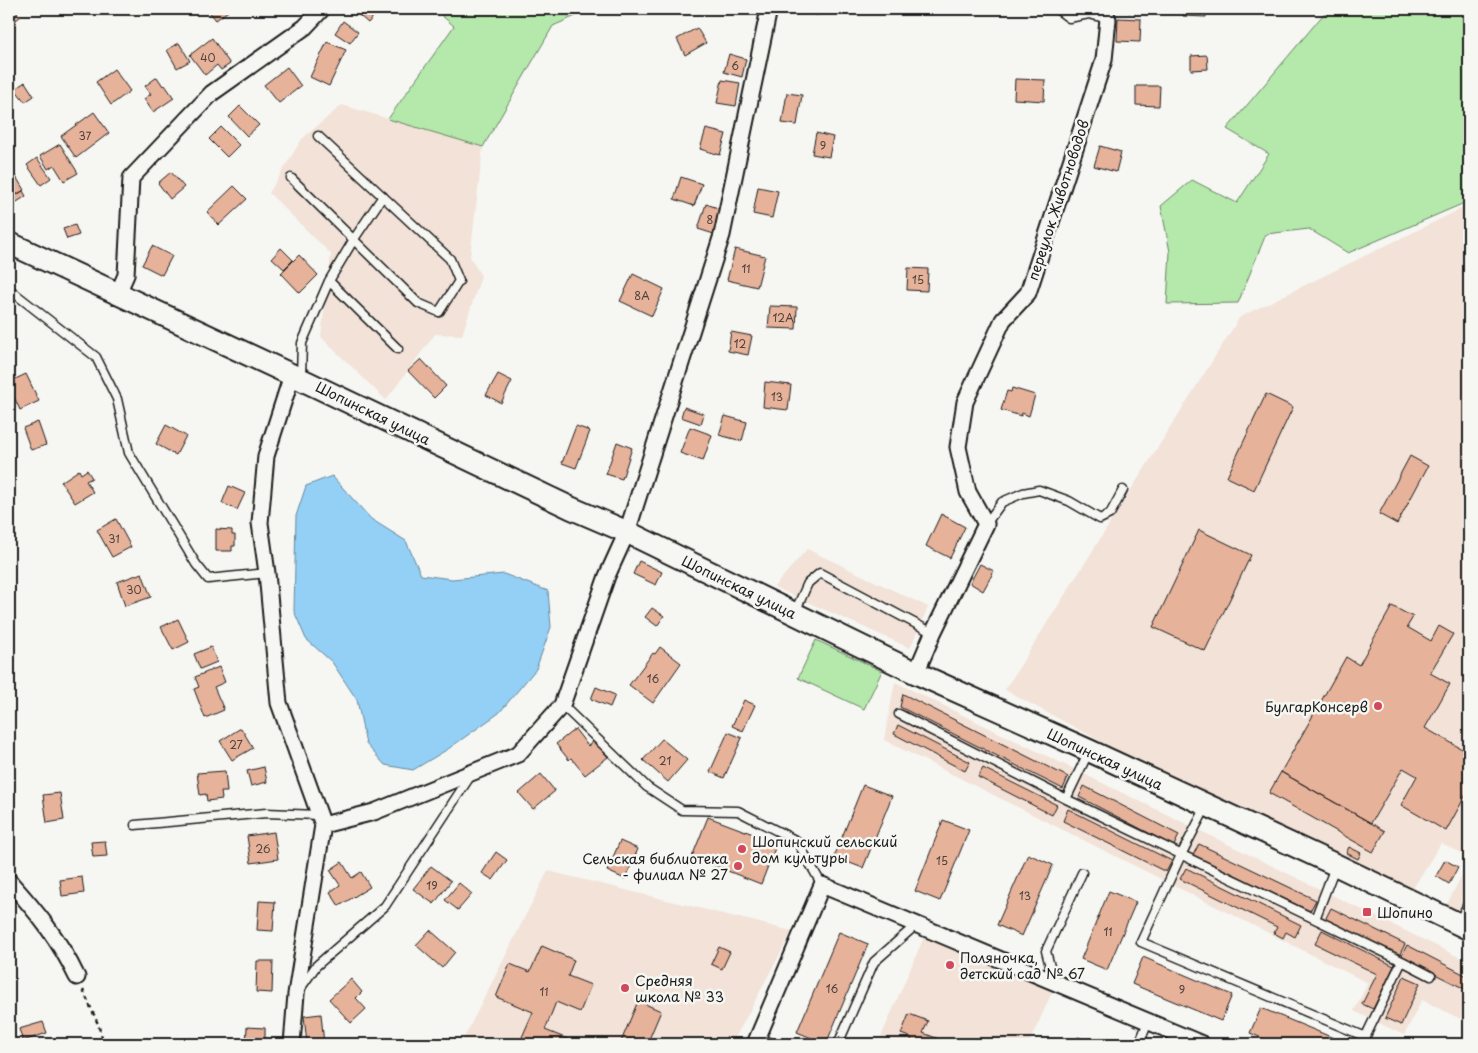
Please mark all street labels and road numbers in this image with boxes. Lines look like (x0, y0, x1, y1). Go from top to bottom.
street label: переулок Животноводов (1022, 117, 1094, 283)
street label: Шопинская улица (312, 376, 434, 450)
street label: Шопинская улица (678, 550, 800, 624)
street label: Шопинская улица (1044, 723, 1167, 795)

